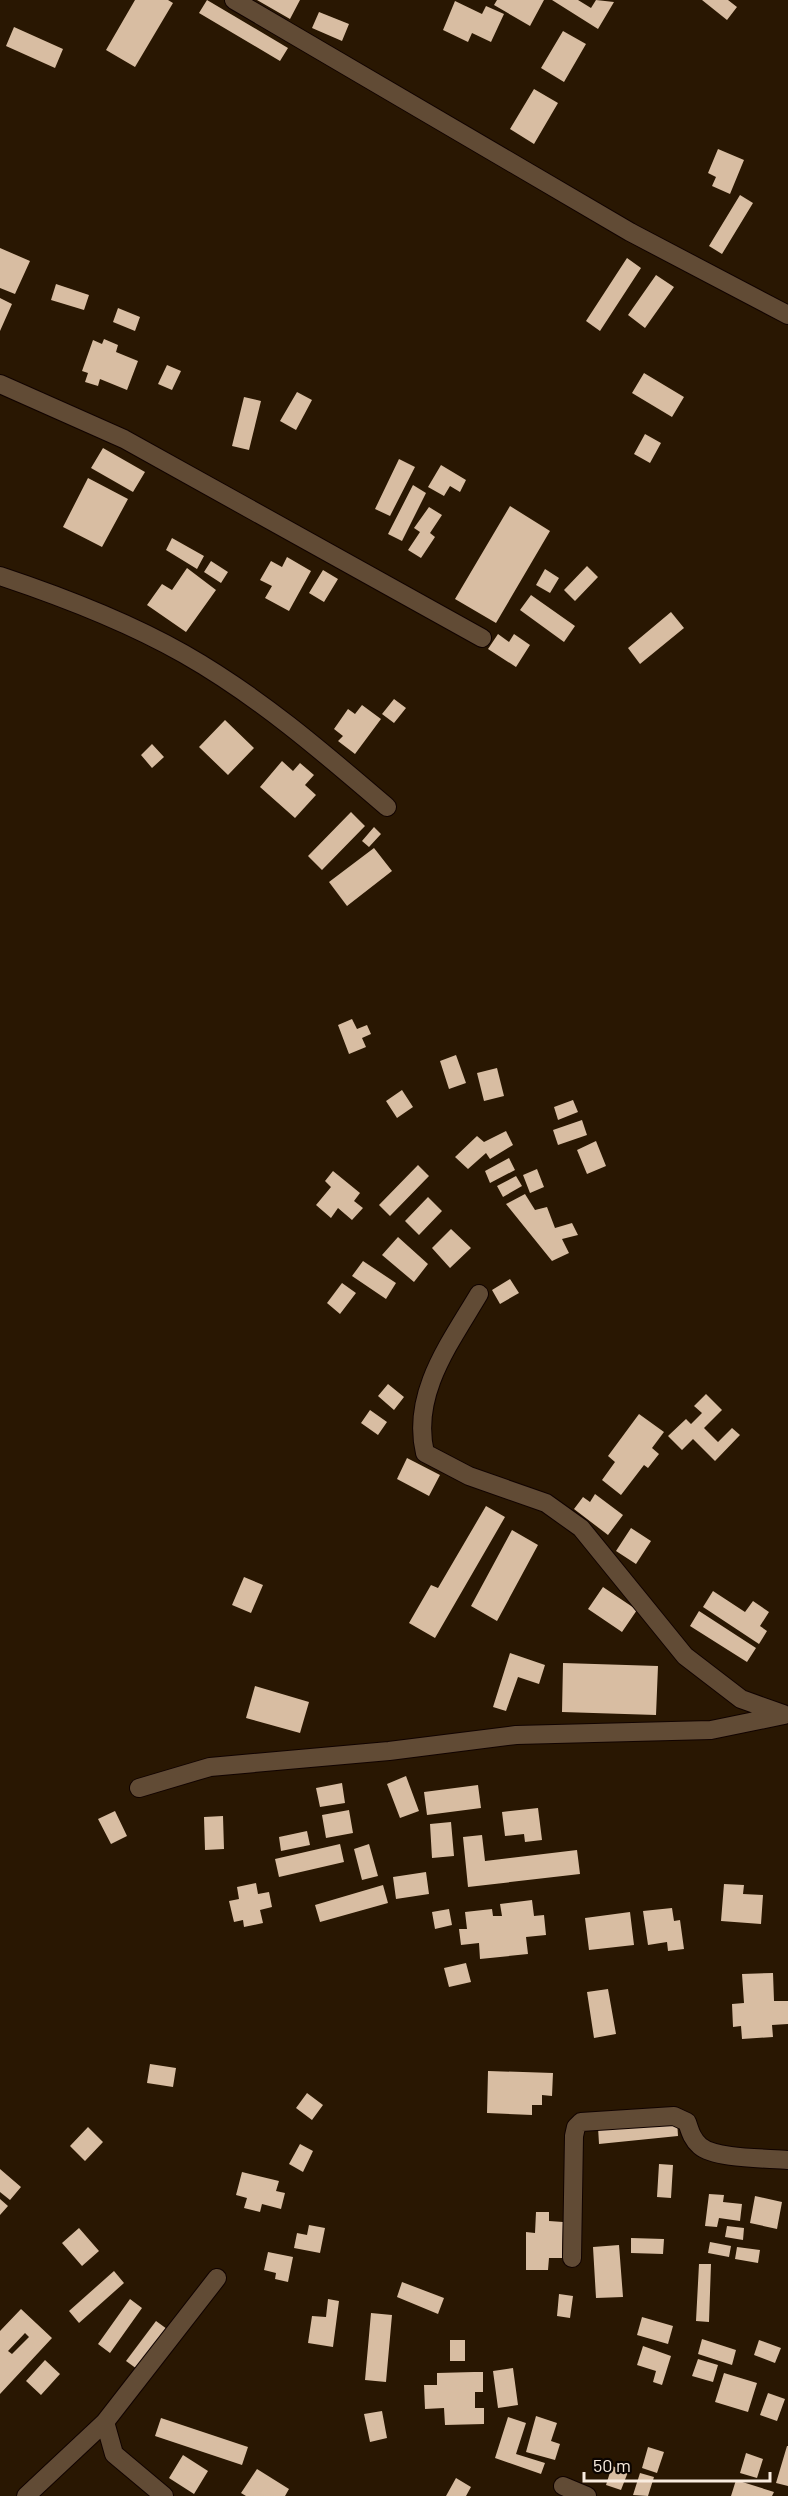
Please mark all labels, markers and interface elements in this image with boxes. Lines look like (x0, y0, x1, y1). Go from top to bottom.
scale bar (584, 2445, 770, 2483)
text: 50 m (593, 2454, 631, 2476)

